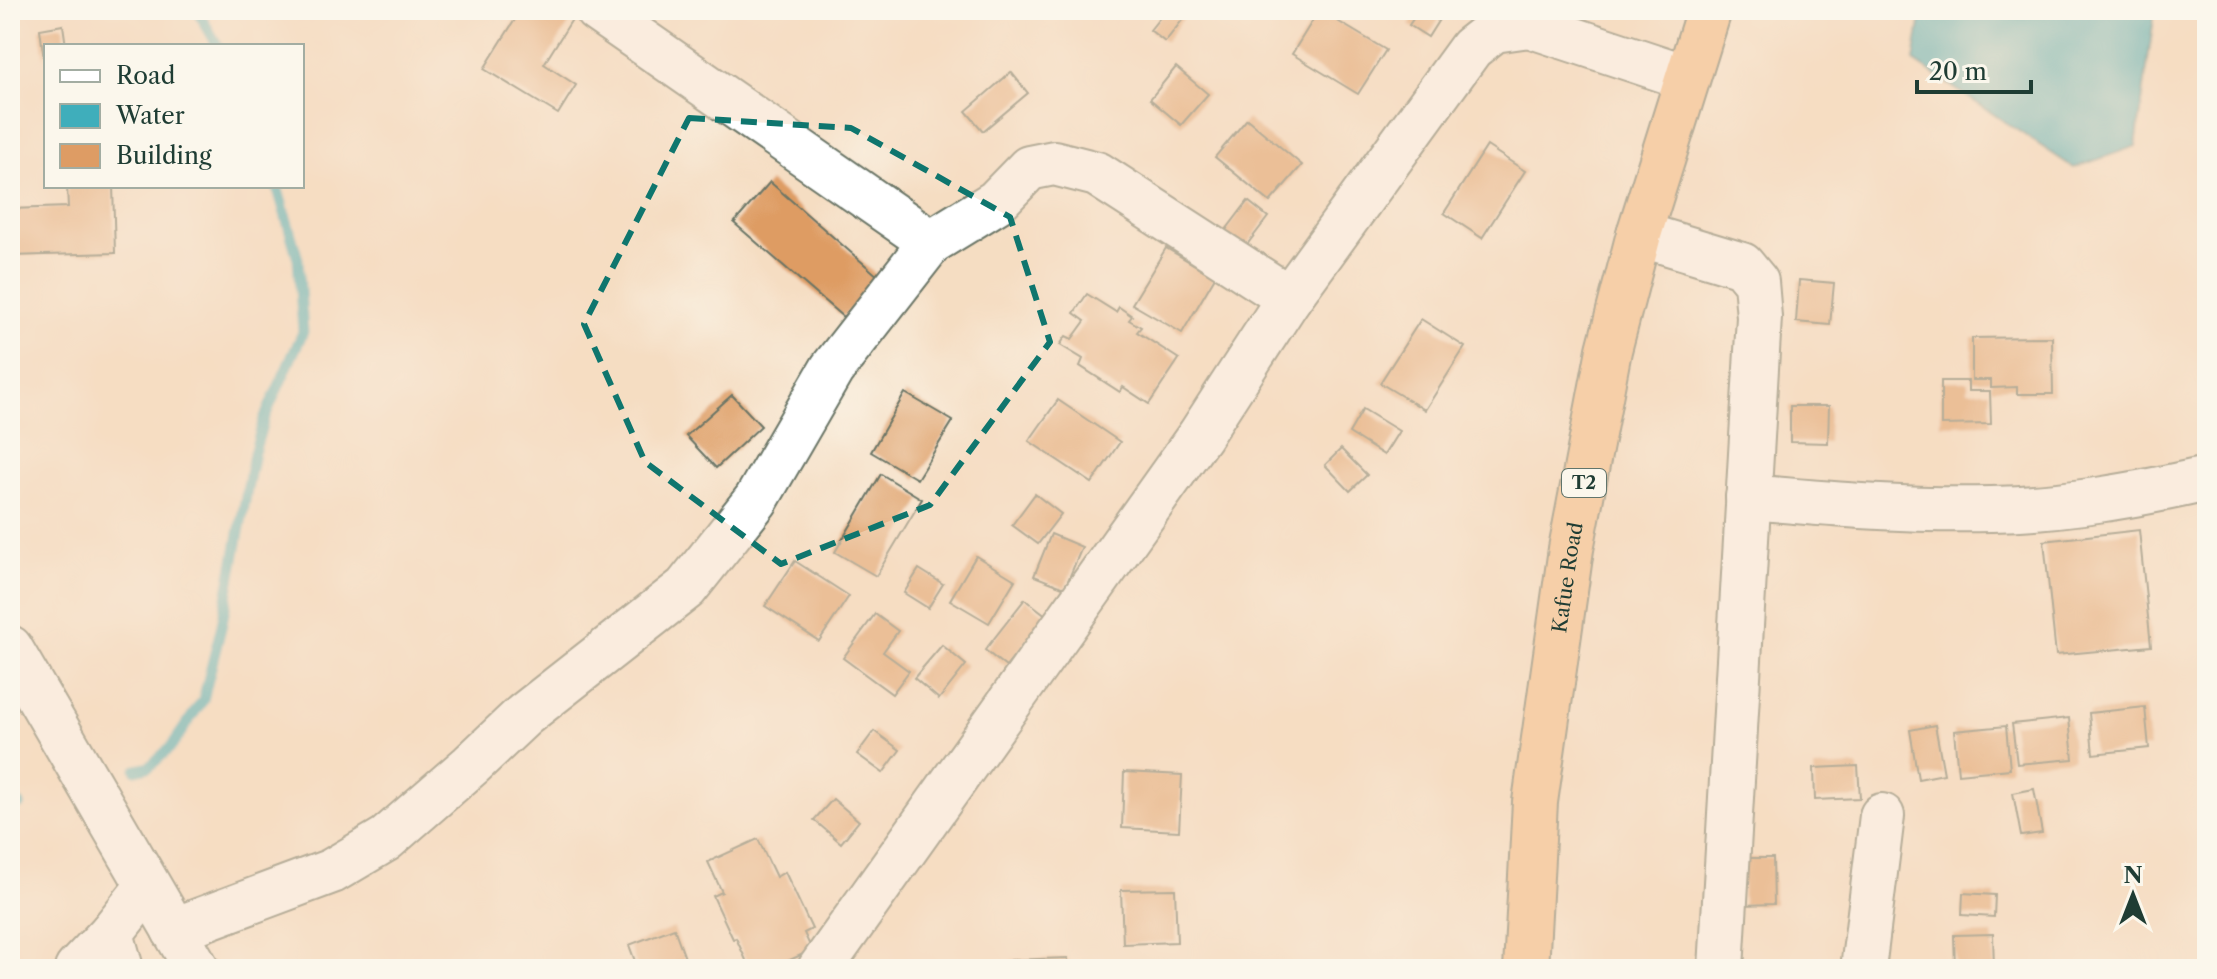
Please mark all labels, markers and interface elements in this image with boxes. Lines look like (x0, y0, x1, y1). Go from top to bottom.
legend (44, 44, 304, 188)
scale bar (1917, 44, 2031, 94)
text: 20 m (1929, 57, 1987, 86)
text: Road (116, 61, 176, 90)
text: Water (115, 101, 185, 130)
text: Building (116, 141, 212, 170)
road number: T2 (1562, 469, 1606, 497)
street label: Kafue Road (1547, 520, 1588, 634)
north arrow (2093, 855, 2173, 935)
text: N (2123, 862, 2143, 889)

